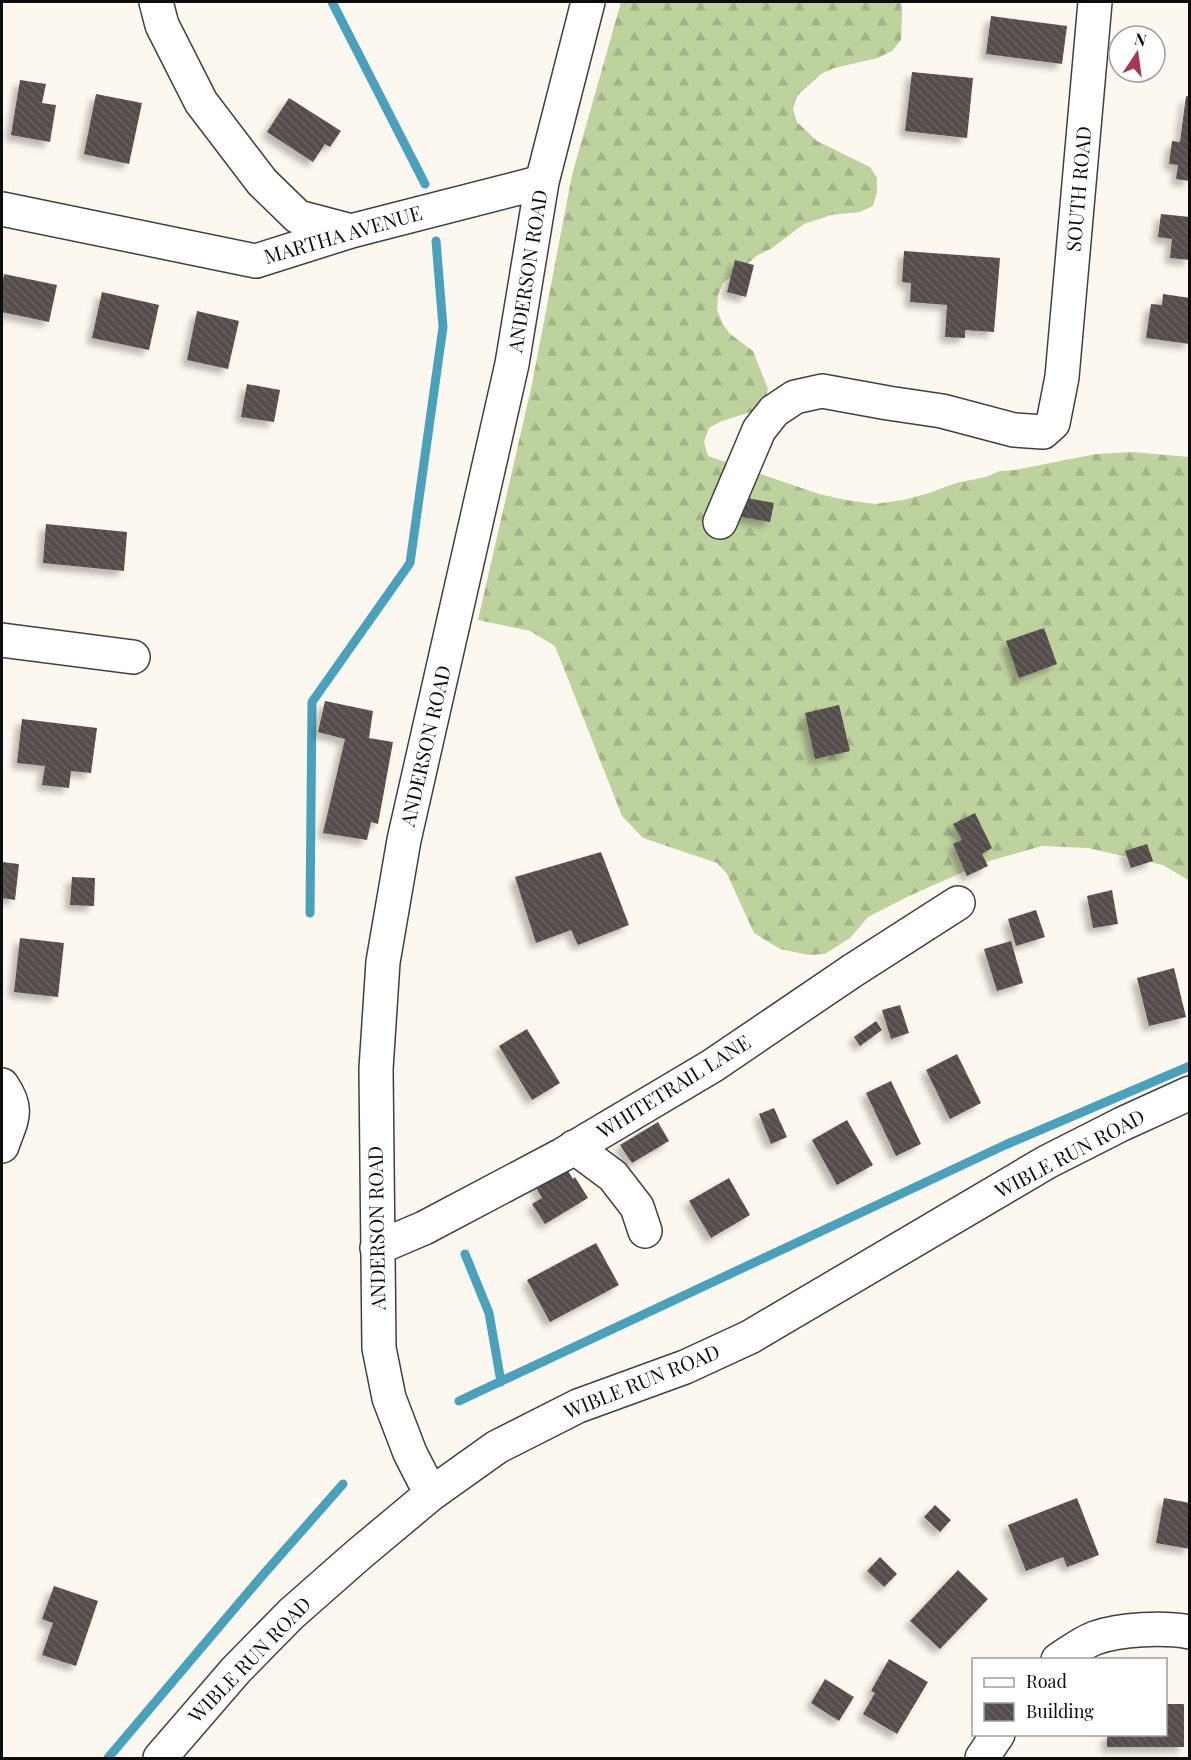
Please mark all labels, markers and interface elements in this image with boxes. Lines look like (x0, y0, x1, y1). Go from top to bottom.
north arrow (1107, 24, 1167, 84)
text: N (1132, 27, 1149, 51)
street label: SOUTH ROAD (1059, 125, 1096, 253)
street label: ANDERSON ROAD (500, 187, 553, 355)
street label: MARTHA AVENUE (260, 198, 425, 269)
street label: ANDERSON ROAD (393, 663, 456, 830)
street label: WHITETRAIL LANE (591, 1028, 755, 1144)
street label: WIBLE RUN ROAD (989, 1102, 1149, 1204)
street label: ANDERSON ROAD (361, 1146, 390, 1311)
street label: WIBLE RUN ROAD (559, 1337, 723, 1425)
street label: WIBLE RUN ROAD (181, 1590, 316, 1729)
legend (972, 1658, 1167, 1736)
text: Road (1026, 1669, 1067, 1693)
text: Building (1026, 1699, 1094, 1723)

